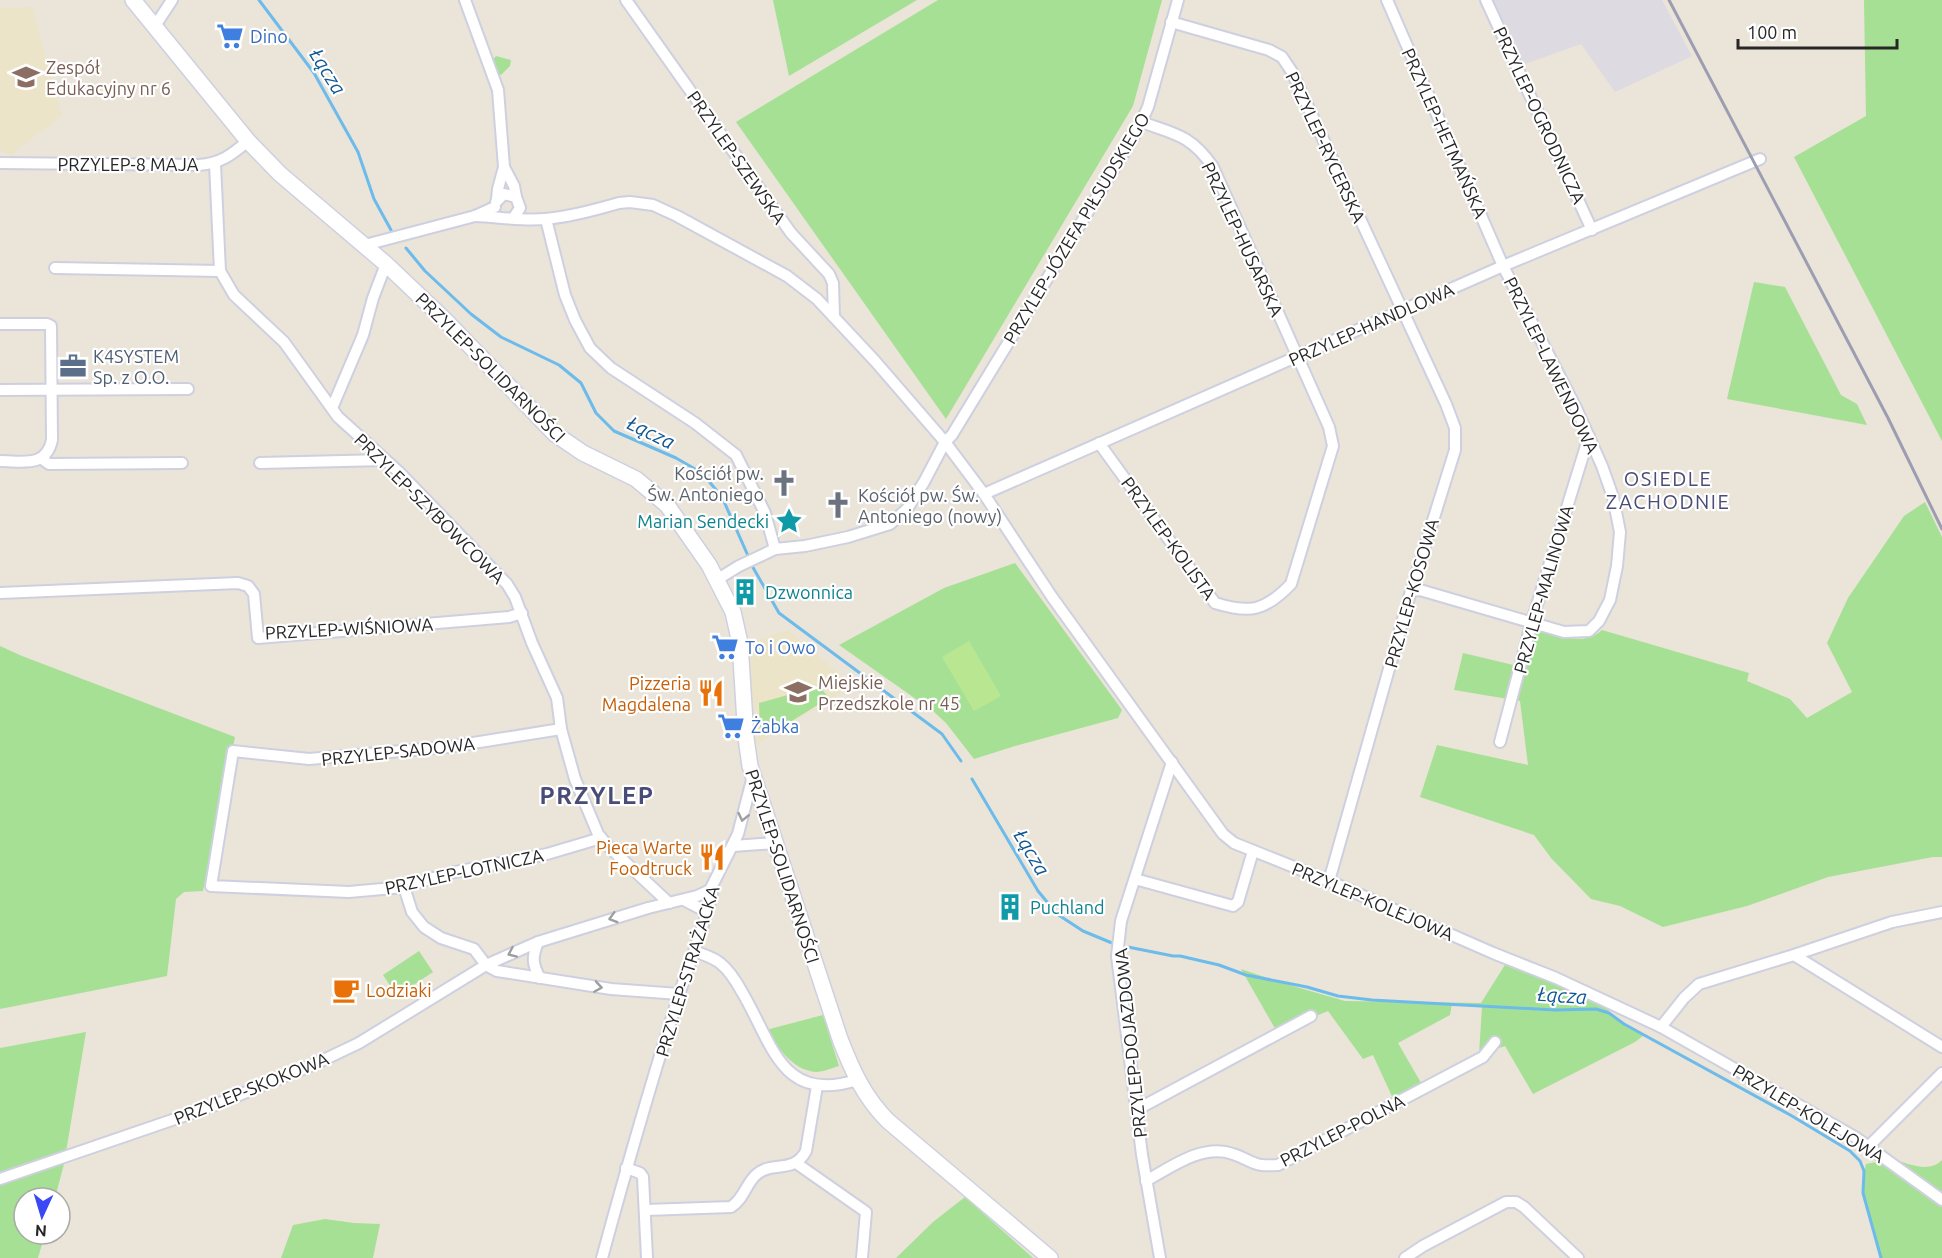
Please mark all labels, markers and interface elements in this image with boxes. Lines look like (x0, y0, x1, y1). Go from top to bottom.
scale bar (1738, 12, 1897, 50)
supermarket icon: Dino (215, 21, 245, 51)
text: 100 m (1747, 22, 1797, 42)
street label: PRZYLEP-OGRODNICZA (1490, 23, 1590, 207)
place label: Dino (250, 26, 288, 46)
water label: Łącza (305, 44, 351, 98)
street label: PRZYLEP-HETMAŃSKA (1398, 45, 1493, 221)
place label: Zespół Edukacyjny nr 6 (46, 57, 171, 98)
school or university icon: Zespół Edukacyjny nr 6 (11, 62, 41, 92)
street label: PRZYLEP-RYCERSKA (1282, 68, 1370, 226)
street label: PRZYLEP-SZEWSKA (684, 87, 790, 227)
street label: PRZYLEP-JÓZEFA PIŁSUDSKIEGO (998, 108, 1153, 347)
street label: PRZYLEP-8 MAJA (58, 154, 199, 174)
street label: PRZYLEP-HUSARSKA (1198, 159, 1288, 320)
street label: PRZYLEP-LAWENDOWA (1501, 273, 1604, 457)
street label: PRZYLEP-HANDLOWA (1285, 278, 1457, 369)
street label: PRZYLEP-SOLIDARNOŚCI (412, 288, 570, 446)
place label: K4SYSTEM Sp. z O.O. (93, 346, 179, 387)
office icon: K4SYSTEM Sp. z O.O. (58, 351, 88, 381)
water label: Łącza (624, 411, 679, 453)
street label: PRZYLEP-SZYBOWCOWA (351, 429, 509, 587)
place label: Kościół pw. Św. Antoniego (648, 463, 764, 504)
district label: OSIEDLE ZACHODNIE (1606, 467, 1730, 513)
church icon: Kościół pw. Św. Antoniego (769, 468, 799, 498)
street label: PRZYLEP-KOLISTA (1118, 473, 1220, 603)
place label: Kościół pw. Św. Antoniego (nowy) (858, 484, 1002, 527)
church icon: Kościół pw. Św. Antoniego (nowy) (823, 490, 853, 520)
street label: PRZYLEP-MALINOWA (1509, 502, 1577, 676)
place icon: Marian Sendecki (774, 506, 804, 536)
place label: Marian Sendecki (637, 511, 769, 531)
street label: PRZYLEP-KOSOWA (1380, 516, 1442, 670)
building icon: Dzwonnica (730, 577, 760, 607)
place label: Dzwonnica (765, 582, 853, 602)
street label: PRZYLEP-WIŚNIOWA (264, 613, 434, 642)
supermarket icon: To i Owo (710, 632, 740, 662)
place label: To i Owo (745, 637, 816, 657)
place label: Miejskie Przedszkole nr 45 (818, 672, 960, 713)
place label: Pizzeria Magdalena (602, 673, 691, 714)
school or university icon: Miejskie Przedszkole nr 45 (783, 677, 813, 707)
restaurant icon: Pizzeria Magdalena (696, 678, 726, 708)
supermarket icon: Żabka (716, 711, 746, 741)
place label: Żabka (751, 716, 799, 736)
street label: PRZYLEP-SADOWA (320, 733, 476, 769)
street label: PRZYLEP-SOLIDARNOŚCI (742, 766, 825, 966)
district label: PRZYLEP (540, 782, 654, 809)
one-way arrow (737, 812, 750, 822)
water label: Łącza (1009, 825, 1055, 879)
place label: Pieca Warte Foodtruck (596, 837, 692, 878)
restaurant icon: Pieca Warte Foodtruck (697, 842, 727, 872)
street label: PRZYLEP-LOTNICZA (383, 844, 545, 898)
street label: PRZYLEP-KOLEJOWA (1289, 858, 1457, 944)
street label: PRZYLEP-STRAŻACKA (651, 883, 723, 1059)
building icon: Puchland (995, 892, 1025, 922)
place label: Puchland (1030, 897, 1105, 917)
one-way arrow (608, 911, 619, 923)
one-way arrow (507, 946, 518, 958)
street label: PRZYLEP-DOJAZDOWA (1110, 947, 1150, 1139)
cafe icon: Lodziaki (331, 975, 361, 1005)
place label: Lodziaki (366, 980, 432, 1000)
one-way arrow (593, 981, 603, 993)
water label: Łącza (1536, 982, 1588, 1008)
street label: PRZYLEP-SKOKOWA (171, 1048, 331, 1128)
street label: PRZYLEP-KOLEJOWA (1730, 1060, 1889, 1166)
street label: PRZYLEP-POLNA (1277, 1090, 1408, 1170)
north arrow (12, 1186, 72, 1246)
text: N (34, 1222, 48, 1240)

